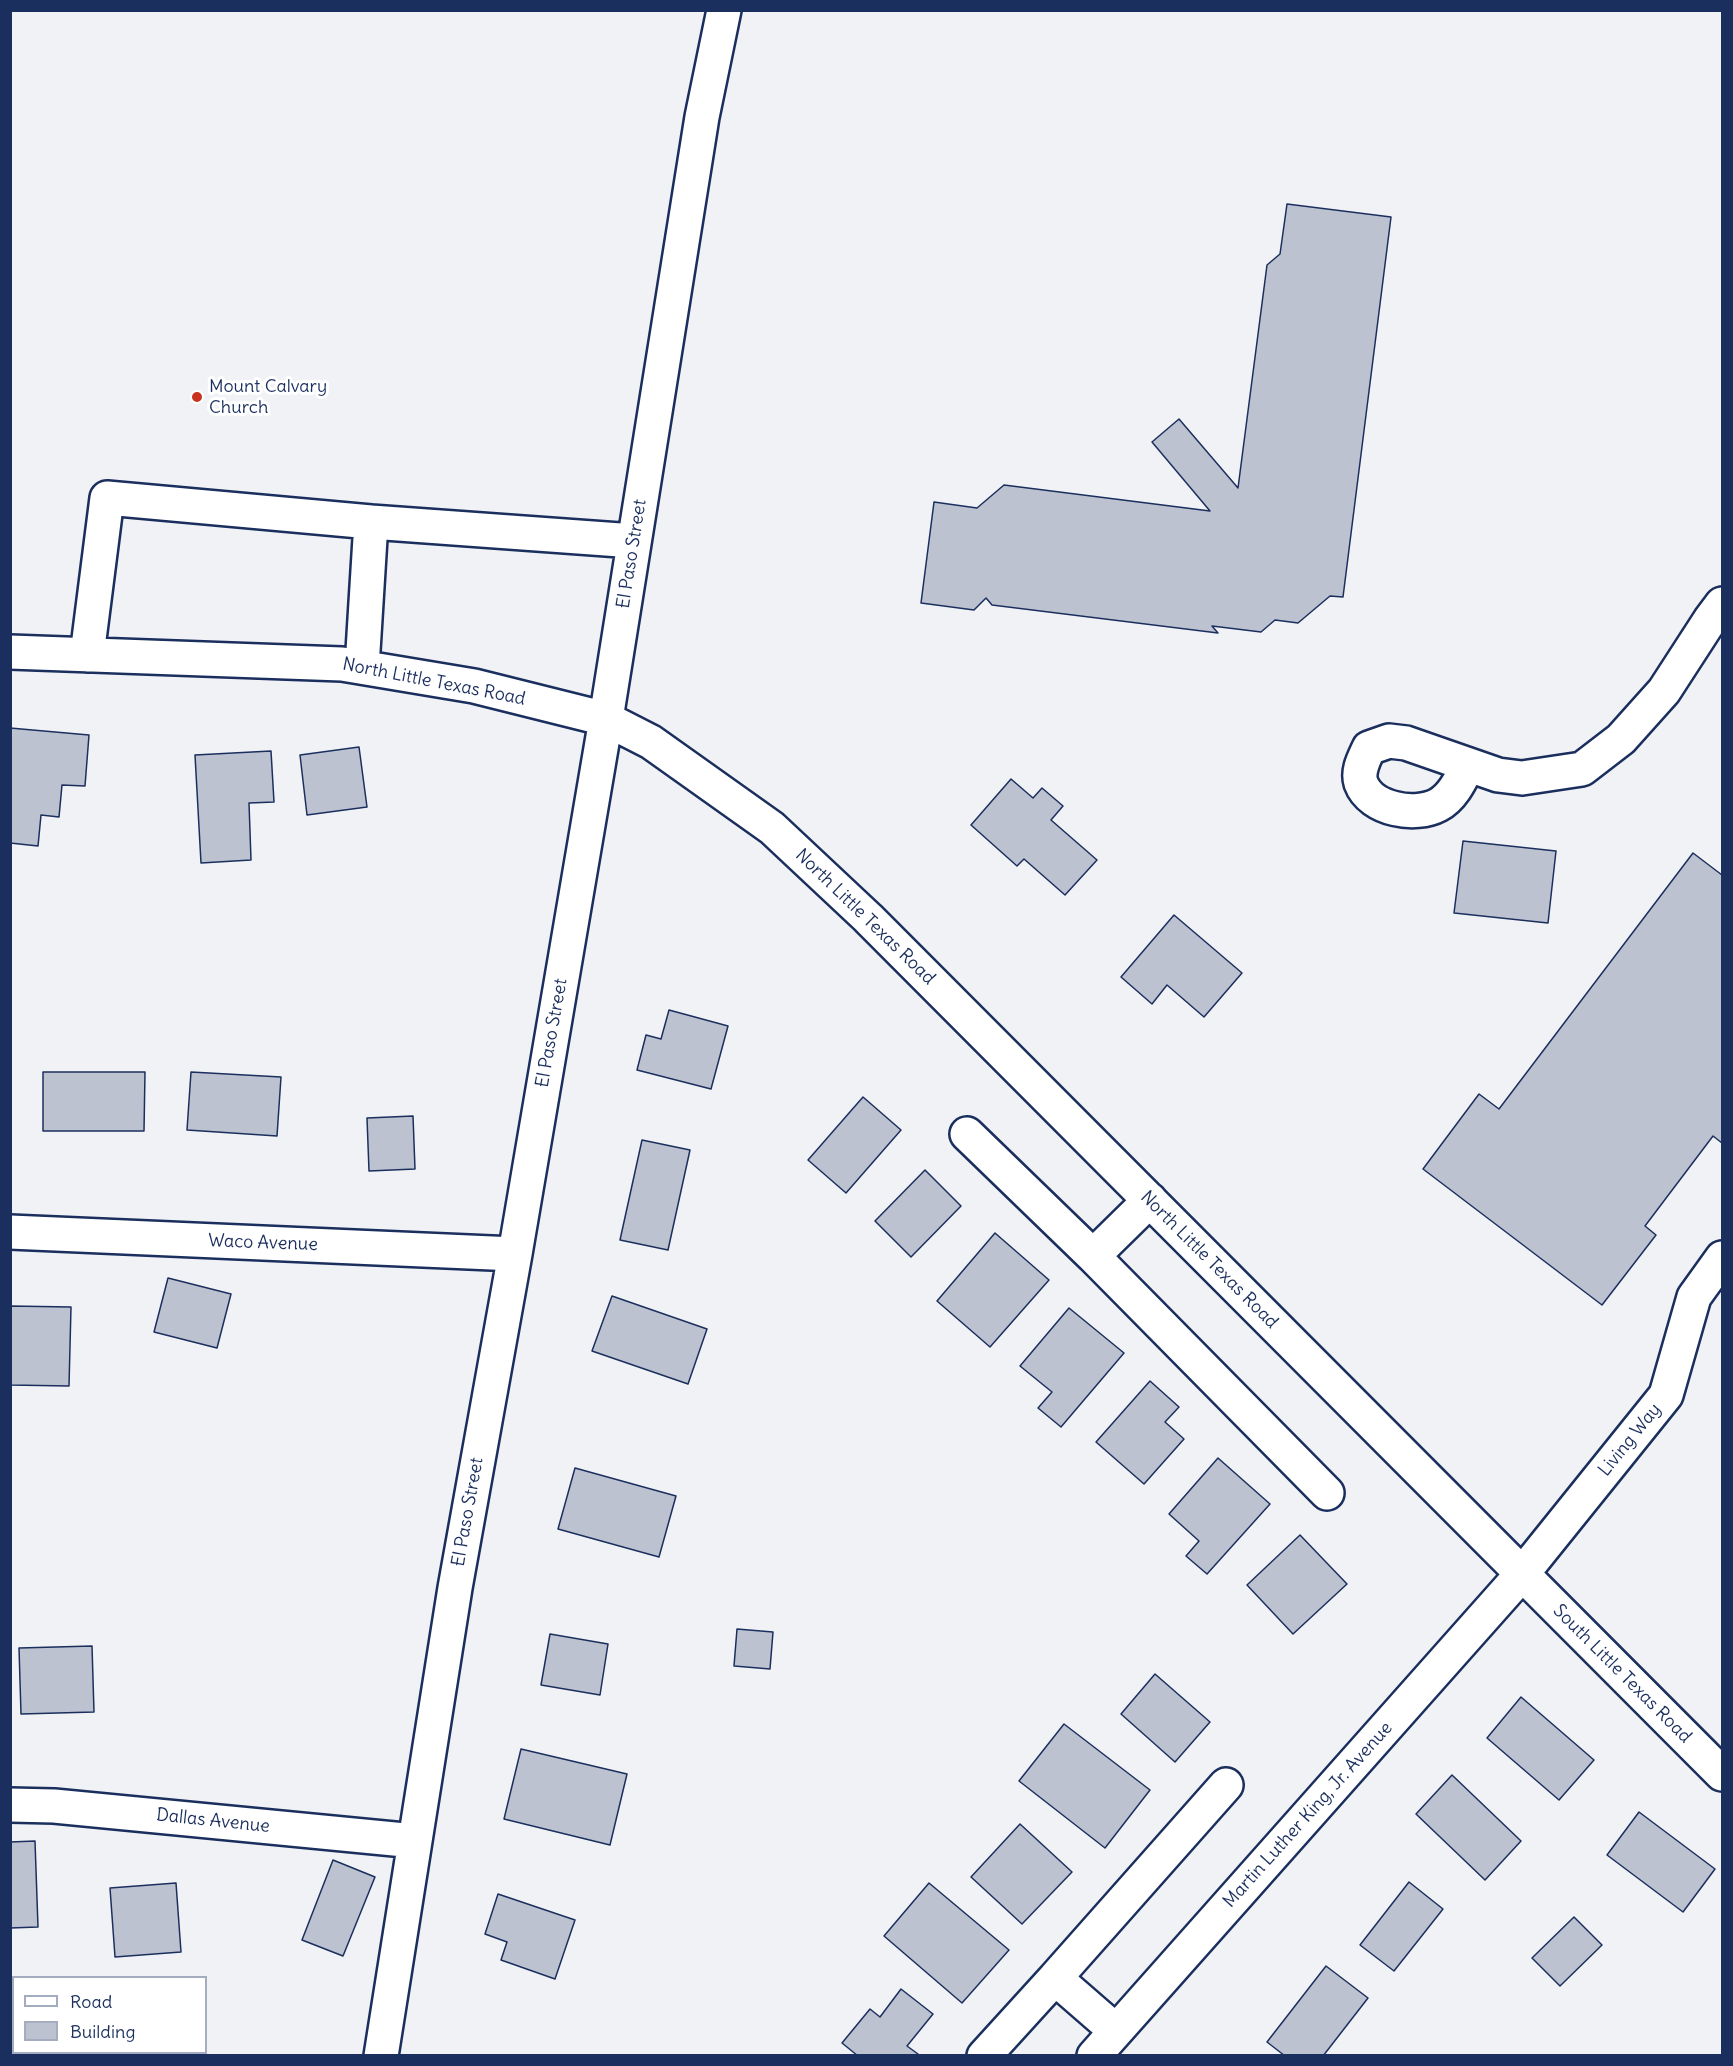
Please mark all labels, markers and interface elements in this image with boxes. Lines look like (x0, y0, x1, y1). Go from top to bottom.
place label: Mount Calvary Church (209, 376, 327, 418)
marker: Mount Calvary Church (190, 390, 204, 404)
street label: El Paso Street (613, 498, 651, 610)
street label: North Little Texas Road (341, 654, 527, 710)
street label: North Little Texas Road (791, 845, 939, 989)
street label: El Paso Street (532, 977, 572, 1089)
street label: North Little Texas Road (1136, 1187, 1282, 1333)
street label: Waco Avenue (208, 1230, 318, 1256)
street label: Living Way (1594, 1399, 1666, 1481)
street label: El Paso Street (448, 1456, 488, 1568)
street label: South Little Texas Road (1548, 1600, 1696, 1748)
street label: Martin Luther King, Jr. Avenue (1219, 1718, 1397, 1912)
street label: Dallas Avenue (155, 1804, 271, 1838)
legend (12, 1976, 207, 2054)
text: Road (70, 1990, 112, 2013)
text: Building (70, 2020, 135, 2043)

